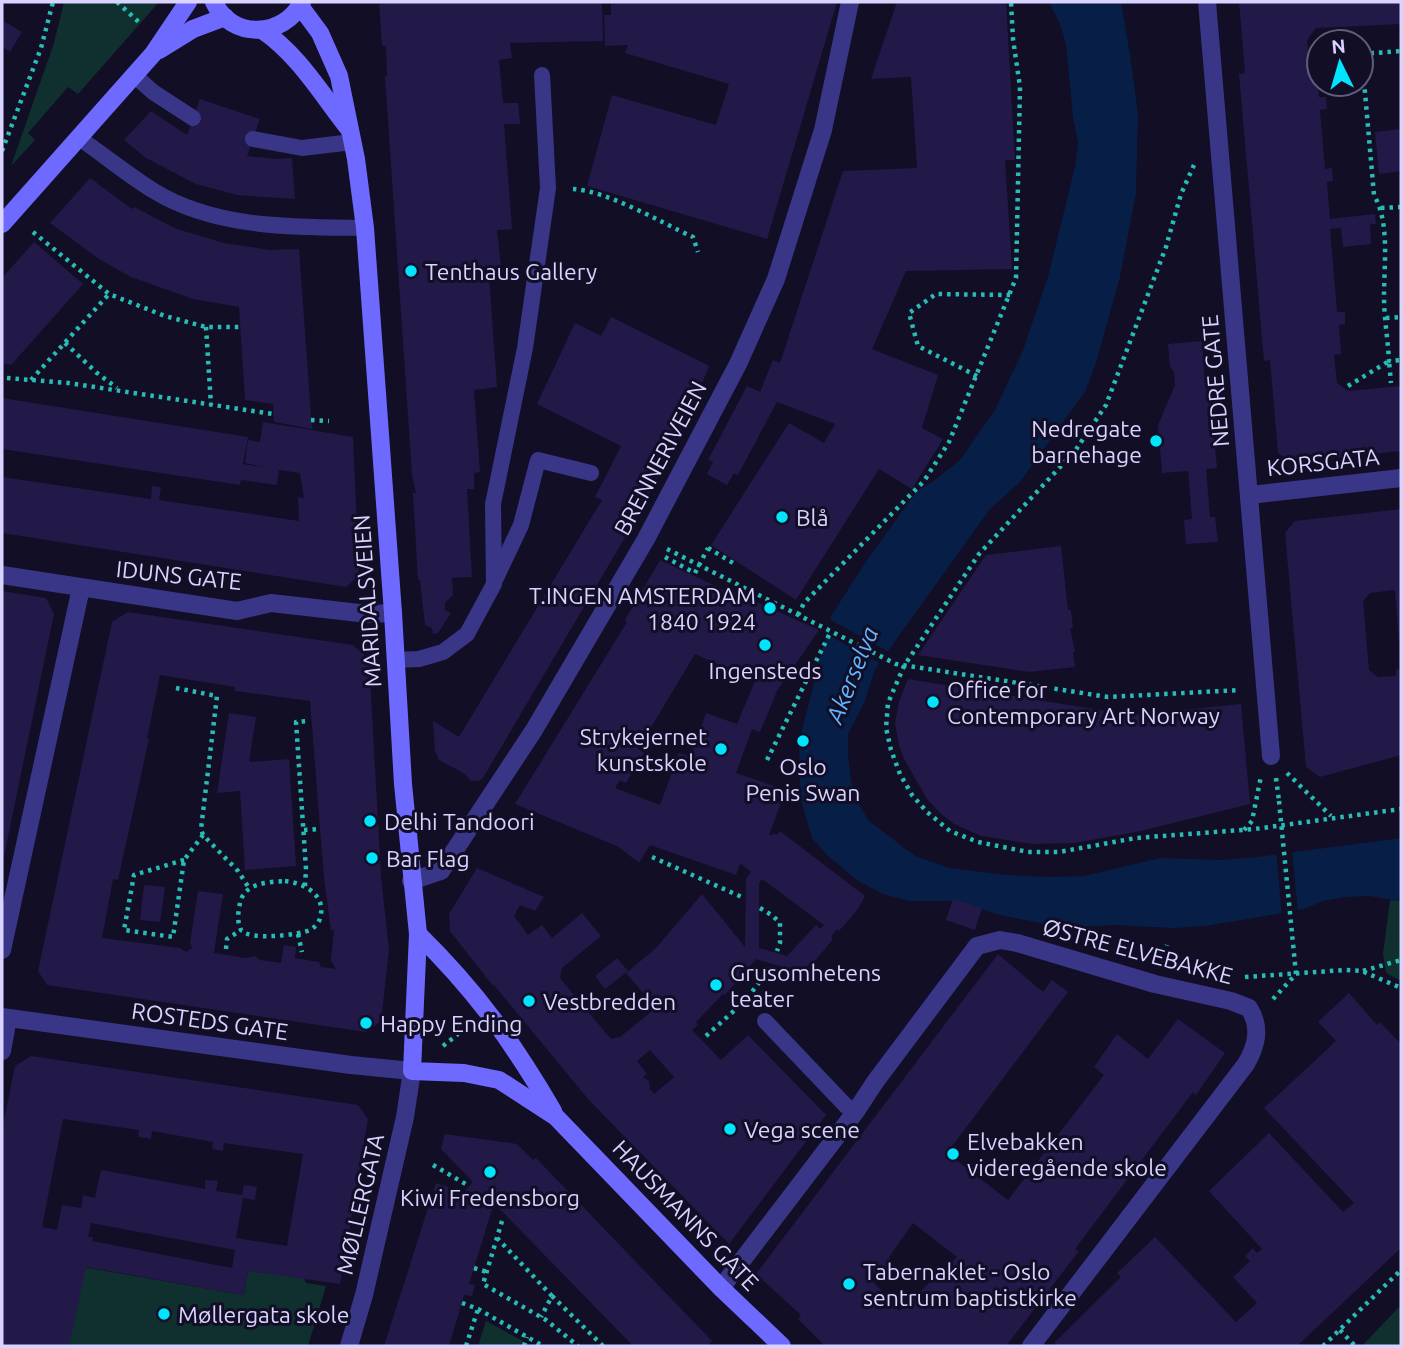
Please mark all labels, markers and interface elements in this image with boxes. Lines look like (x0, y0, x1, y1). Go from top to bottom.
north arrow (1305, 28, 1375, 98)
text: N (1330, 34, 1347, 58)
place label: Tenthaus Gallery (425, 259, 597, 284)
marker: Tenthaus Gallery (403, 263, 419, 279)
street label: NEDRE GATE (1197, 314, 1233, 448)
street label: BRENNERIVEIEN (609, 377, 711, 539)
place label: Nedregate barnehage (1031, 416, 1142, 467)
marker: Nedregate barnehage (1148, 433, 1164, 449)
street label: KORSGATA (1265, 444, 1381, 480)
place label: Blå (796, 505, 829, 530)
marker: Blå (774, 509, 790, 525)
street label: MARIDALSVEIEN (348, 514, 386, 688)
street label: IDUNS GATE (115, 556, 243, 594)
place label: T.INGEN AMSTERDAM 1840 1924 (529, 583, 756, 634)
marker: T.INGEN AMSTERDAM 1840 1924 (762, 600, 778, 616)
water label: Akerselva (820, 623, 884, 728)
marker: Ingensteds (757, 637, 773, 653)
place label: Ingensteds (708, 658, 822, 683)
place label: Office for Contemporary Art Norway (947, 677, 1220, 728)
marker: Office for Contemporary Art Norway (925, 694, 941, 710)
place label: Strykejernet kunstskole (580, 724, 707, 775)
marker: Oslo Penis Swan (795, 733, 811, 749)
marker: Strykejernet kunstskole (713, 741, 729, 757)
place label: Oslo Penis Swan (746, 754, 860, 805)
place label: Delhi Tandoori (384, 809, 534, 834)
marker: Delhi Tandoori (362, 813, 378, 829)
place label: Bar Flag (386, 846, 470, 871)
marker: Bar Flag (364, 850, 380, 866)
street label: ØSTRE ELVEBAKKE (1040, 914, 1236, 988)
place label: Grusomhetens teater (730, 960, 881, 1011)
marker: Grusomhetens teater (708, 977, 724, 993)
place label: Vestbredden (543, 989, 676, 1014)
marker: Vestbredden (521, 993, 537, 1009)
street label: ROSTEDS GATE (130, 998, 290, 1044)
place label: Happy Ending (380, 1011, 523, 1036)
marker: Happy Ending (358, 1015, 374, 1031)
place label: Vega scene (744, 1117, 860, 1142)
marker: Vega scene (722, 1121, 738, 1137)
place label: Elvebakken videregående skole (967, 1129, 1167, 1180)
street label: MØLLERGATA (332, 1131, 388, 1277)
street label: HAUSMANNS GATE (608, 1135, 764, 1295)
marker: Elvebakken videregående skole (945, 1146, 961, 1162)
marker: Kiwi Fredensborg (482, 1164, 498, 1180)
place label: Kiwi Fredensborg (400, 1185, 580, 1210)
place label: Tabernaklet - Oslo sentrum baptistkirke (863, 1259, 1077, 1310)
marker: Tabernaklet - Oslo sentrum baptistkirke (841, 1276, 857, 1292)
place label: Møllergata skole (178, 1302, 349, 1327)
marker: Møllergata skole (156, 1306, 172, 1322)

